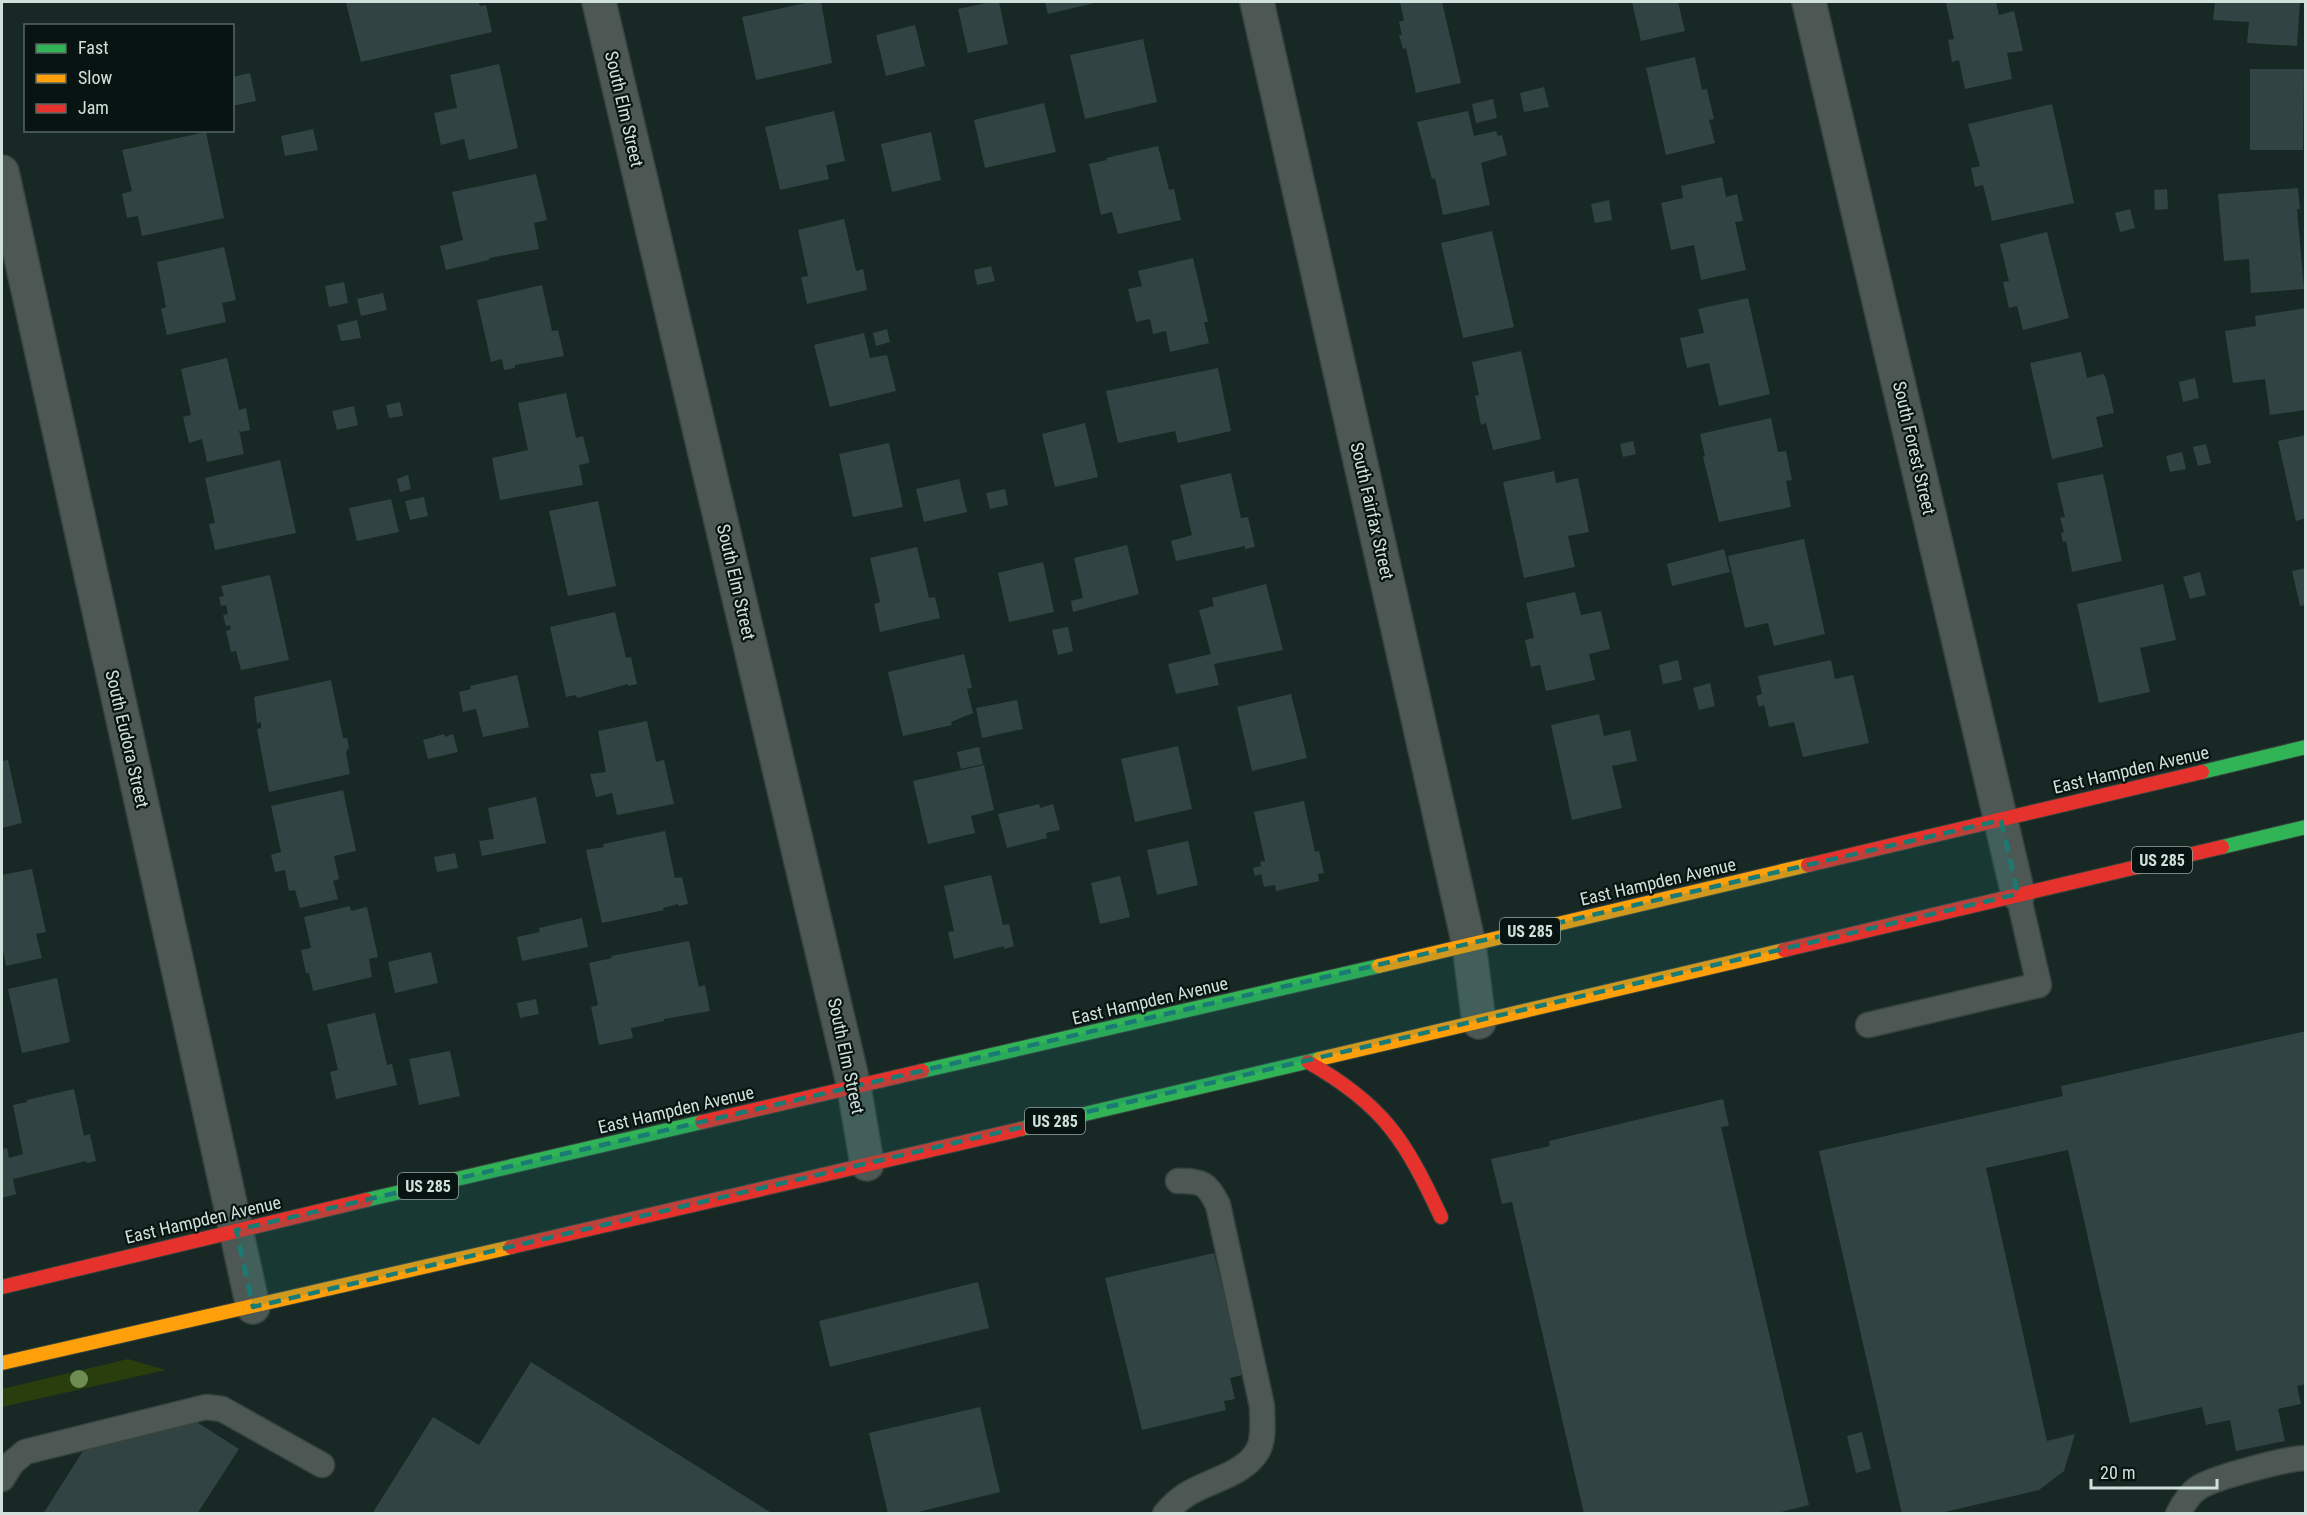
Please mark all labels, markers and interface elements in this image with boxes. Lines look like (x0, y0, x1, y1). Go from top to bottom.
legend (24, 24, 234, 132)
text: Fast (78, 37, 109, 58)
street label: South Elm Street (601, 49, 648, 169)
text: Slow (78, 67, 113, 88)
text: Jam (78, 97, 109, 118)
street label: South Forest Street (1889, 379, 1940, 517)
street label: South Fairfax Street (1346, 440, 1399, 582)
street label: South Elm Street (713, 522, 760, 642)
street label: South Eudora Street (101, 668, 154, 810)
street label: East Hampden Avenue (2051, 741, 2211, 798)
road number: US 285 (2132, 847, 2192, 873)
street label: East Hampden Avenue (1578, 853, 1738, 910)
road number: US 285 (1500, 918, 1560, 944)
street label: East Hampden Avenue (1070, 972, 1230, 1029)
street label: South Elm Street (824, 996, 869, 1116)
street label: East Hampden Avenue (596, 1081, 756, 1138)
road number: US 285 (1025, 1108, 1085, 1134)
road number: US 285 (398, 1173, 458, 1199)
street label: East Hampden Avenue (123, 1191, 283, 1248)
scale bar (2091, 1452, 2217, 1490)
text: 20 m (2100, 1462, 2135, 1483)

